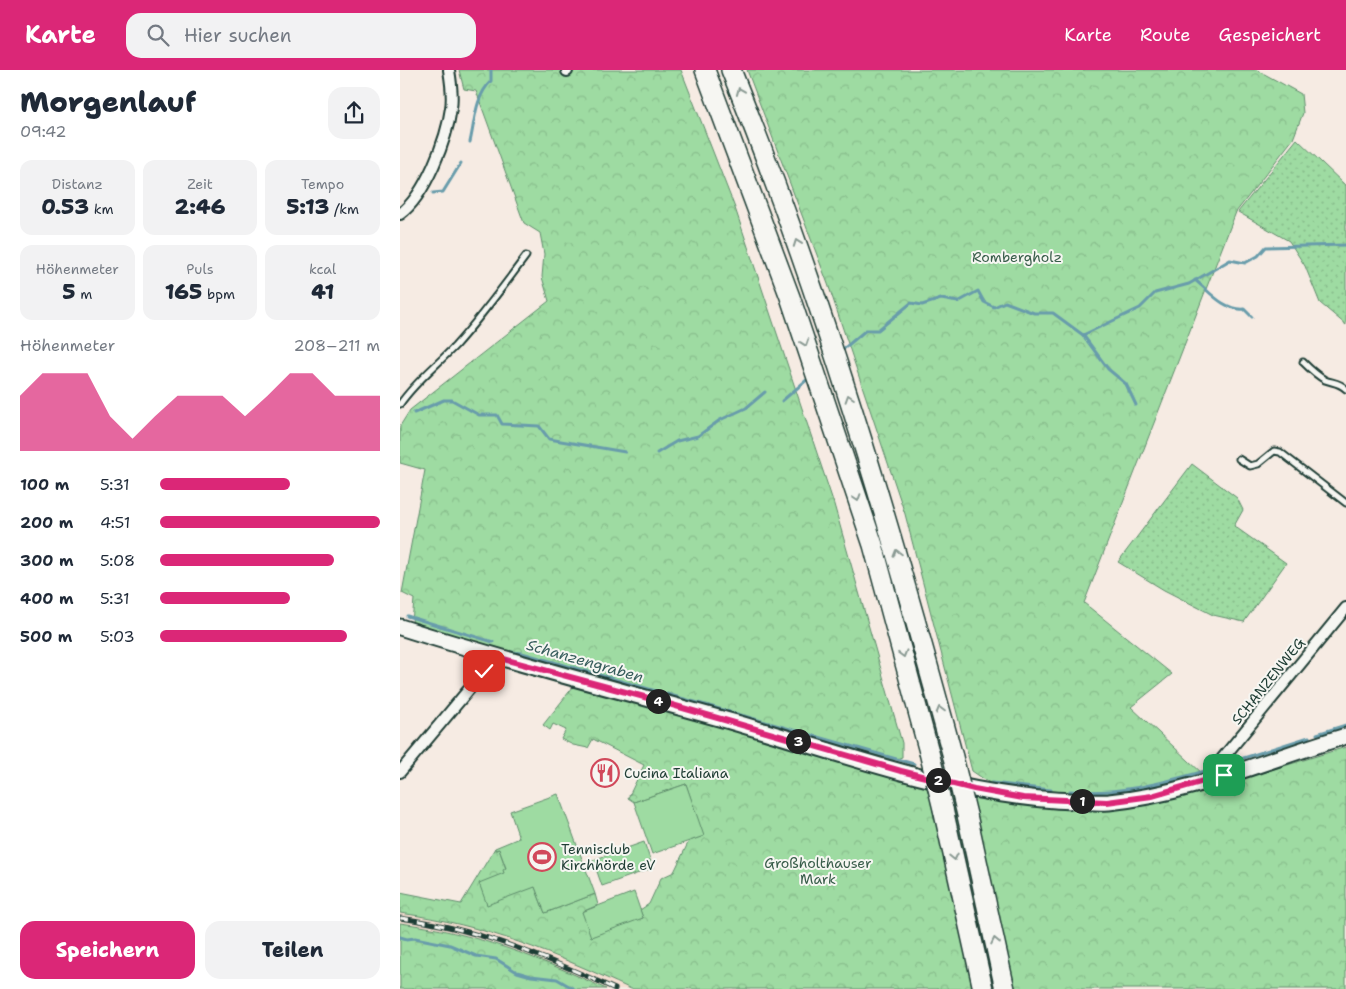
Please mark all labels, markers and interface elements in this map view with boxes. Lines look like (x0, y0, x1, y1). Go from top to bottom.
search box (126, 13, 476, 58)
text: Karte (25, 19, 96, 51)
icon: search (144, 21, 172, 49)
text: Hier suchen (184, 23, 291, 48)
text: Karte (1064, 23, 1112, 47)
text: Route (1140, 23, 1191, 47)
text: Gespeichert (1219, 23, 1321, 47)
text: Morgenlauf (20, 83, 196, 121)
button: share (328, 87, 380, 139)
one-way arrow (735, 88, 745, 96)
text: 09:42 (20, 121, 66, 142)
text: Distanz (52, 175, 103, 193)
text: Zeit (187, 175, 213, 193)
text: Tempo (301, 175, 344, 193)
text: 0.53 (41, 193, 89, 221)
text: 2:46 (175, 193, 225, 221)
text: 5:13 (286, 193, 329, 221)
text: km (89, 200, 114, 218)
text: /km (329, 200, 359, 218)
one-way arrow (793, 240, 803, 248)
park label: Rombergholz (972, 248, 1062, 266)
text: Höhenmeter (36, 260, 119, 278)
text: Puls (186, 260, 214, 278)
text: kcal (309, 260, 336, 278)
text: 5 (62, 278, 76, 306)
text: 165 (165, 278, 202, 306)
text: 41 (311, 278, 334, 306)
text: m (76, 285, 92, 303)
text: bpm (202, 285, 235, 303)
text: Höhenmeter (20, 335, 115, 356)
text: 208–211 m (293, 335, 380, 356)
one-way arrow (799, 339, 809, 347)
one-way arrow (845, 395, 855, 403)
text: 100 m (20, 474, 69, 495)
text: 5:31 (100, 474, 130, 495)
one-way arrow (852, 493, 862, 502)
text: 200 m (20, 512, 73, 533)
text: 4:51 (100, 512, 130, 533)
text: 300 m (20, 550, 74, 571)
text: 5:08 (100, 550, 135, 571)
one-way arrow (892, 550, 902, 558)
text: 400 m (20, 588, 74, 609)
text: 5:31 (100, 588, 130, 609)
text: 500 m (20, 626, 72, 647)
text: 5:03 (100, 626, 135, 647)
street label: SCHANZENWEG (1227, 634, 1309, 728)
water label: Schanzengraben (524, 635, 646, 687)
one-way arrow (898, 649, 908, 657)
pin (463, 650, 505, 692)
icon: check (470, 657, 498, 685)
pin: 4 (646, 688, 670, 714)
text: 4 (654, 692, 663, 710)
one-way arrow (935, 706, 946, 714)
pin: 3 (786, 728, 810, 754)
text: 3 (794, 732, 803, 750)
pin (1203, 754, 1245, 796)
restaurant icon: Cucina Italiana (590, 758, 620, 788)
icon: arrive (1210, 761, 1238, 789)
place label: Cucina Italiana (624, 764, 729, 782)
pin: 2 (926, 768, 950, 792)
text: 2 (934, 771, 943, 789)
pin: 1 (1070, 788, 1094, 814)
text: 1 (1079, 792, 1086, 810)
place label: Tennisclub Kirchhörde eV (561, 840, 656, 874)
sports icon: Tennisclub Kirchhörde eV (527, 842, 557, 872)
one-way arrow (948, 852, 959, 861)
park label: Großholthauser Mark (764, 854, 872, 888)
button: Speichern (20, 921, 195, 979)
button: Teilen (205, 921, 380, 979)
one-way arrow (990, 937, 1001, 946)

